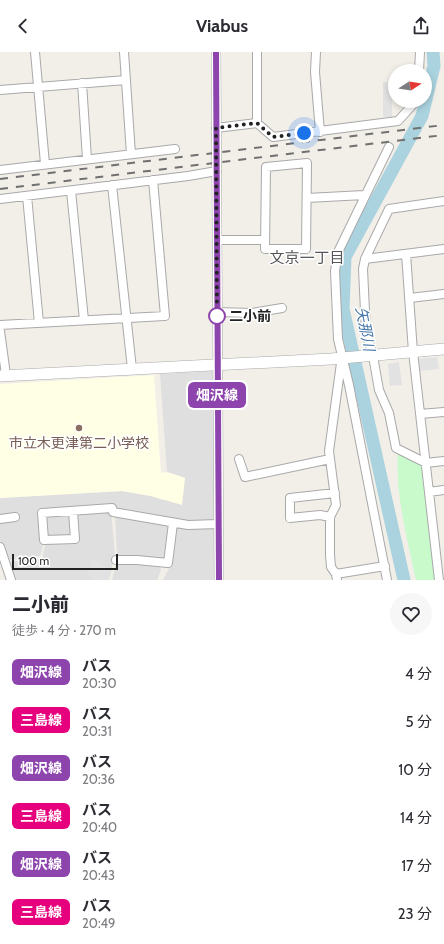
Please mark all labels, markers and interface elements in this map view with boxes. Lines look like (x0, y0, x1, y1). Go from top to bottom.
icon: back (12, 15, 34, 37)
text: Viabus (196, 15, 248, 37)
icon: share (410, 15, 432, 37)
north arrow (388, 64, 432, 108)
map controls (388, 64, 432, 108)
your location (294, 123, 314, 143)
district label: 文京一丁目 (269, 249, 345, 267)
water label: 矢那川 (352, 305, 379, 355)
marker: 二小前 (208, 307, 226, 325)
place label: 二小前 (229, 307, 271, 325)
line badge: 畑沢線 (194, 382, 240, 408)
text: 畑沢線 (196, 386, 238, 404)
marker: 市立木更津第二小学校 (74, 423, 84, 433)
place label: 市立木更津第二小学校 (9, 434, 149, 452)
scale bar (12, 552, 118, 571)
text: 100 m (18, 554, 49, 568)
text: 二小前 (12, 593, 69, 616)
button: heart (390, 593, 432, 635)
text: 徒歩 · 4 分 · 270 m (12, 622, 116, 638)
text: バス (82, 657, 112, 675)
text: 畑沢線 (20, 663, 62, 681)
text: 4 分 (405, 665, 432, 683)
text: 20:30 (82, 675, 117, 691)
text: バス (82, 705, 112, 723)
text: 三島線 (20, 711, 62, 729)
text: 5 分 (406, 713, 432, 731)
text: 20:31 (82, 723, 112, 739)
text: バス (82, 753, 112, 771)
text: 畑沢線 (20, 759, 62, 777)
text: 10 分 (398, 761, 432, 779)
text: 20:36 (82, 771, 115, 787)
text: バス (82, 801, 112, 819)
text: 三島線 (20, 807, 62, 825)
text: 14 分 (400, 809, 432, 827)
text: 20:40 (82, 819, 117, 835)
text: バス (82, 849, 112, 867)
text: 畑沢線 (20, 855, 62, 873)
text: 17 分 (401, 857, 432, 875)
text: 20:43 (82, 867, 115, 883)
text: バス (82, 897, 112, 915)
text: 三島線 (20, 903, 62, 921)
text: 23 分 (398, 905, 432, 923)
text: 20:49 (82, 915, 116, 931)

